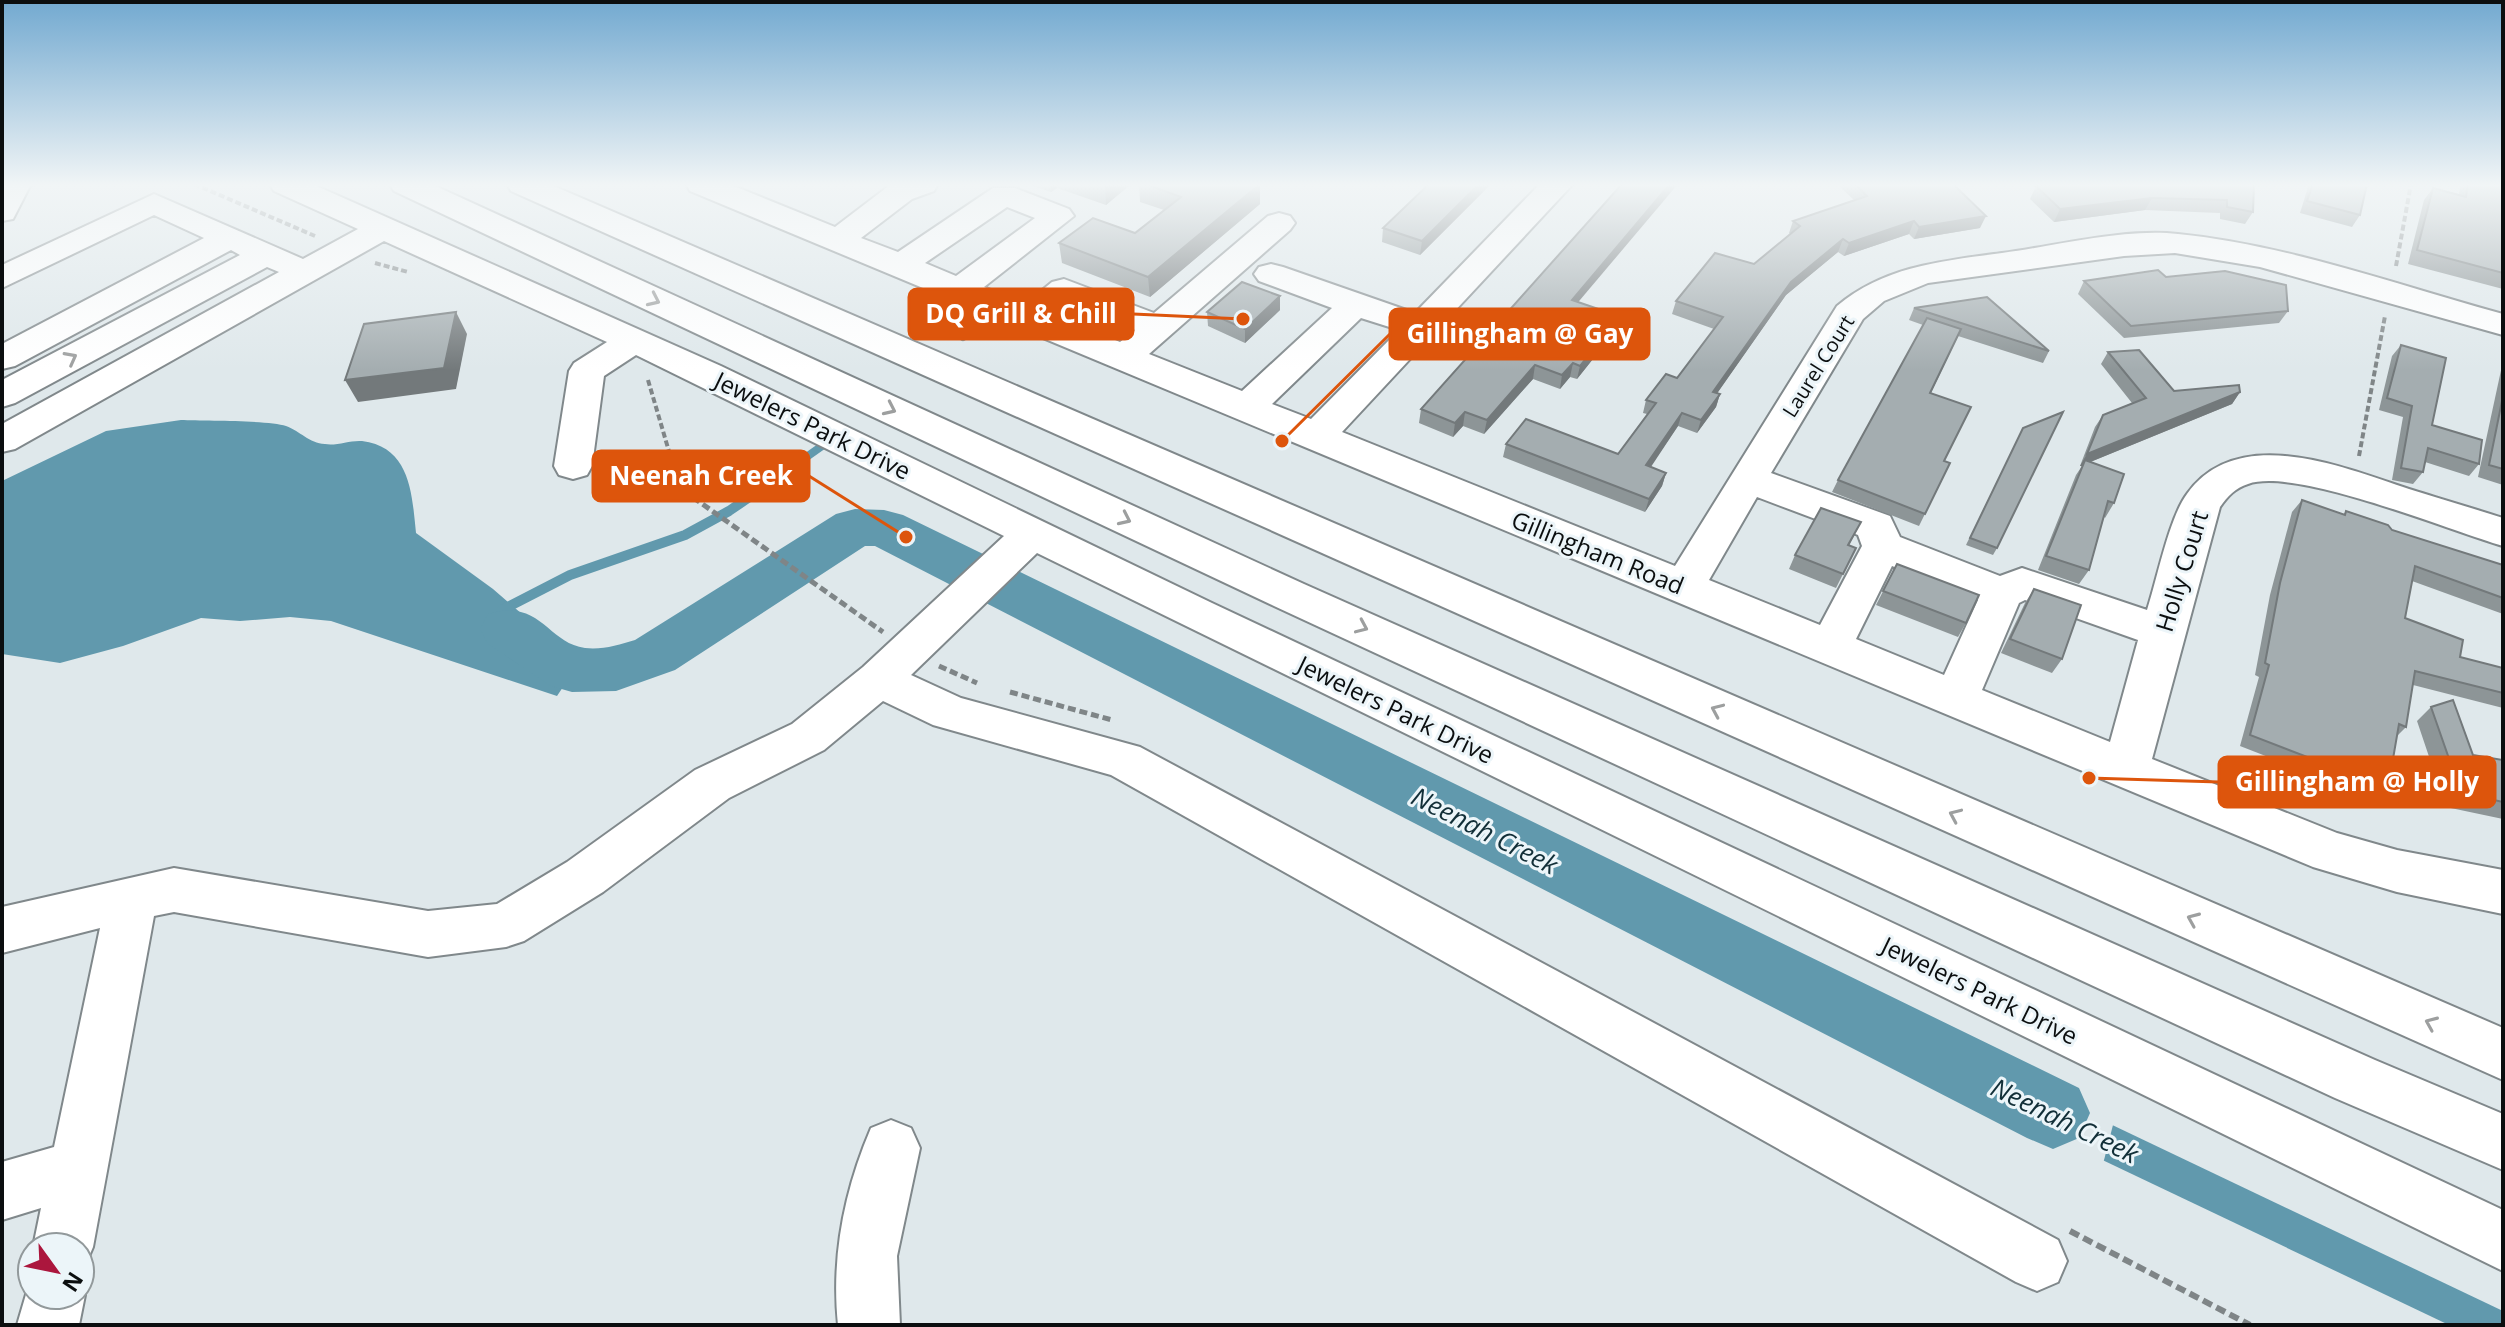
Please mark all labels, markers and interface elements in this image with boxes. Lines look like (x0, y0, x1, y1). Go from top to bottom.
callout: DQ Grill & Chill (909, 289, 1133, 339)
one-way arrow (645, 290, 660, 306)
text: DQ Grill & Chill (925, 295, 1117, 331)
callout: Gillingham @ Gay (1390, 309, 1649, 359)
street label: Laurel Court (1776, 310, 1860, 422)
text: Gillingham @ Gay (1407, 315, 1634, 351)
one-way arrow (62, 353, 77, 368)
street label: Jewelers Park Drive (708, 362, 916, 487)
one-way arrow (881, 399, 896, 415)
callout: Neenah Creek (593, 451, 809, 501)
text: Neenah Creek (609, 457, 794, 493)
street label: Gillingham Road (1507, 502, 1689, 602)
street label: Holly Court (2147, 506, 2215, 636)
one-way arrow (1117, 509, 1132, 525)
one-way arrow (1353, 618, 1368, 634)
street label: Jewelers Park Drive (1291, 646, 1499, 771)
one-way arrow (1711, 704, 1725, 720)
callout: Gillingham @ Holly (2219, 757, 2495, 807)
text: Gillingham @ Holly (2235, 763, 2479, 799)
water label: Neenah Creek (1406, 778, 1565, 883)
one-way arrow (1949, 809, 1963, 825)
one-way arrow (2187, 913, 2201, 929)
street label: Jewelers Park Drive (1875, 927, 2083, 1052)
one-way arrow (2425, 1016, 2440, 1032)
water label: Neenah Creek (1985, 1069, 2146, 1172)
north arrow (16, 1231, 96, 1311)
text: N (56, 1267, 91, 1298)

